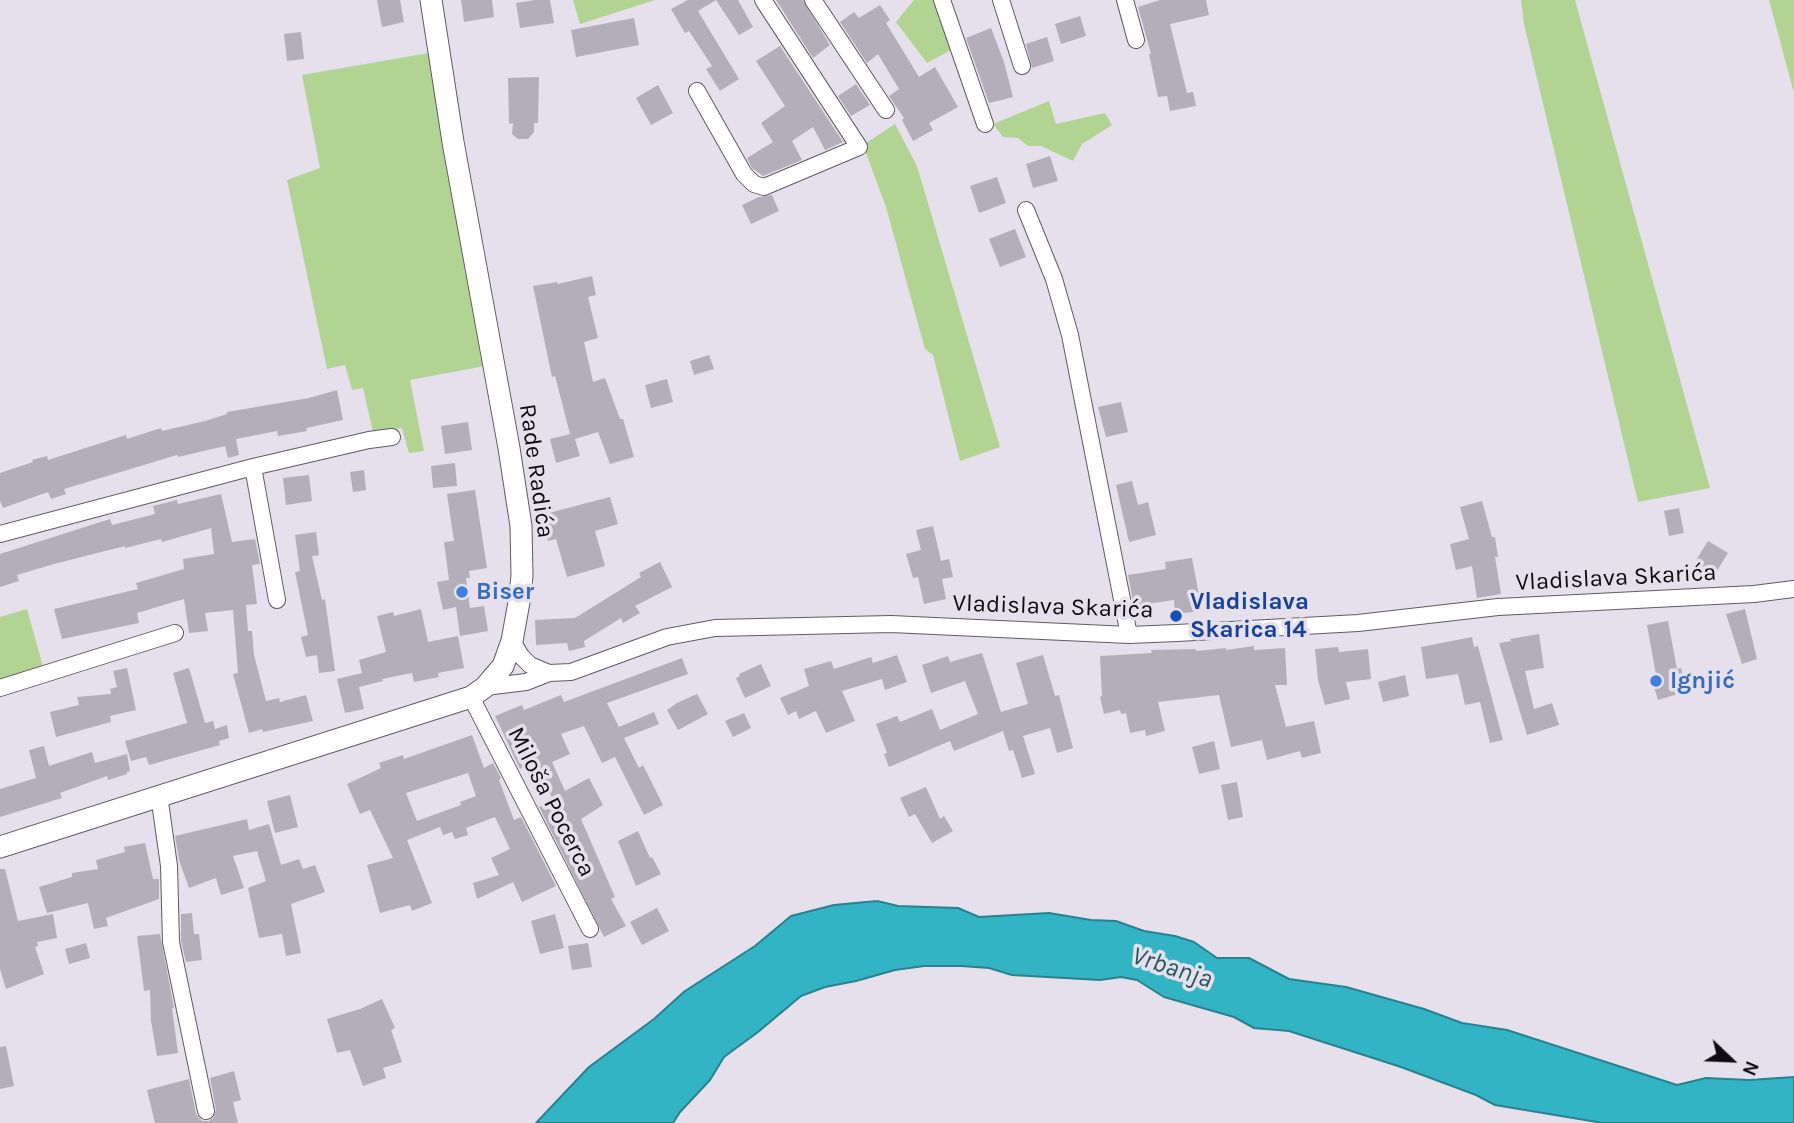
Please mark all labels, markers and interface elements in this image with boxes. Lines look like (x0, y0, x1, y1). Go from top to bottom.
street label: Rade Radića (512, 402, 560, 540)
street label: Vladislava Skarića (1515, 558, 1717, 598)
place label: Biser (476, 578, 534, 606)
marker: Biser (454, 584, 470, 600)
place label: Vladislava Skarica 14 (1190, 588, 1309, 644)
street label: Vladislava Skarića (952, 589, 1154, 625)
marker: Vladislava Skarica 14 (1168, 608, 1184, 624)
place label: Ignjić (1670, 667, 1735, 695)
marker: Ignjić (1648, 673, 1664, 689)
street label: Miloša Pocerca (501, 722, 601, 882)
water label: Vrbanja (1128, 940, 1216, 996)
north arrow (1696, 1025, 1766, 1095)
text: N (1738, 1058, 1763, 1079)

